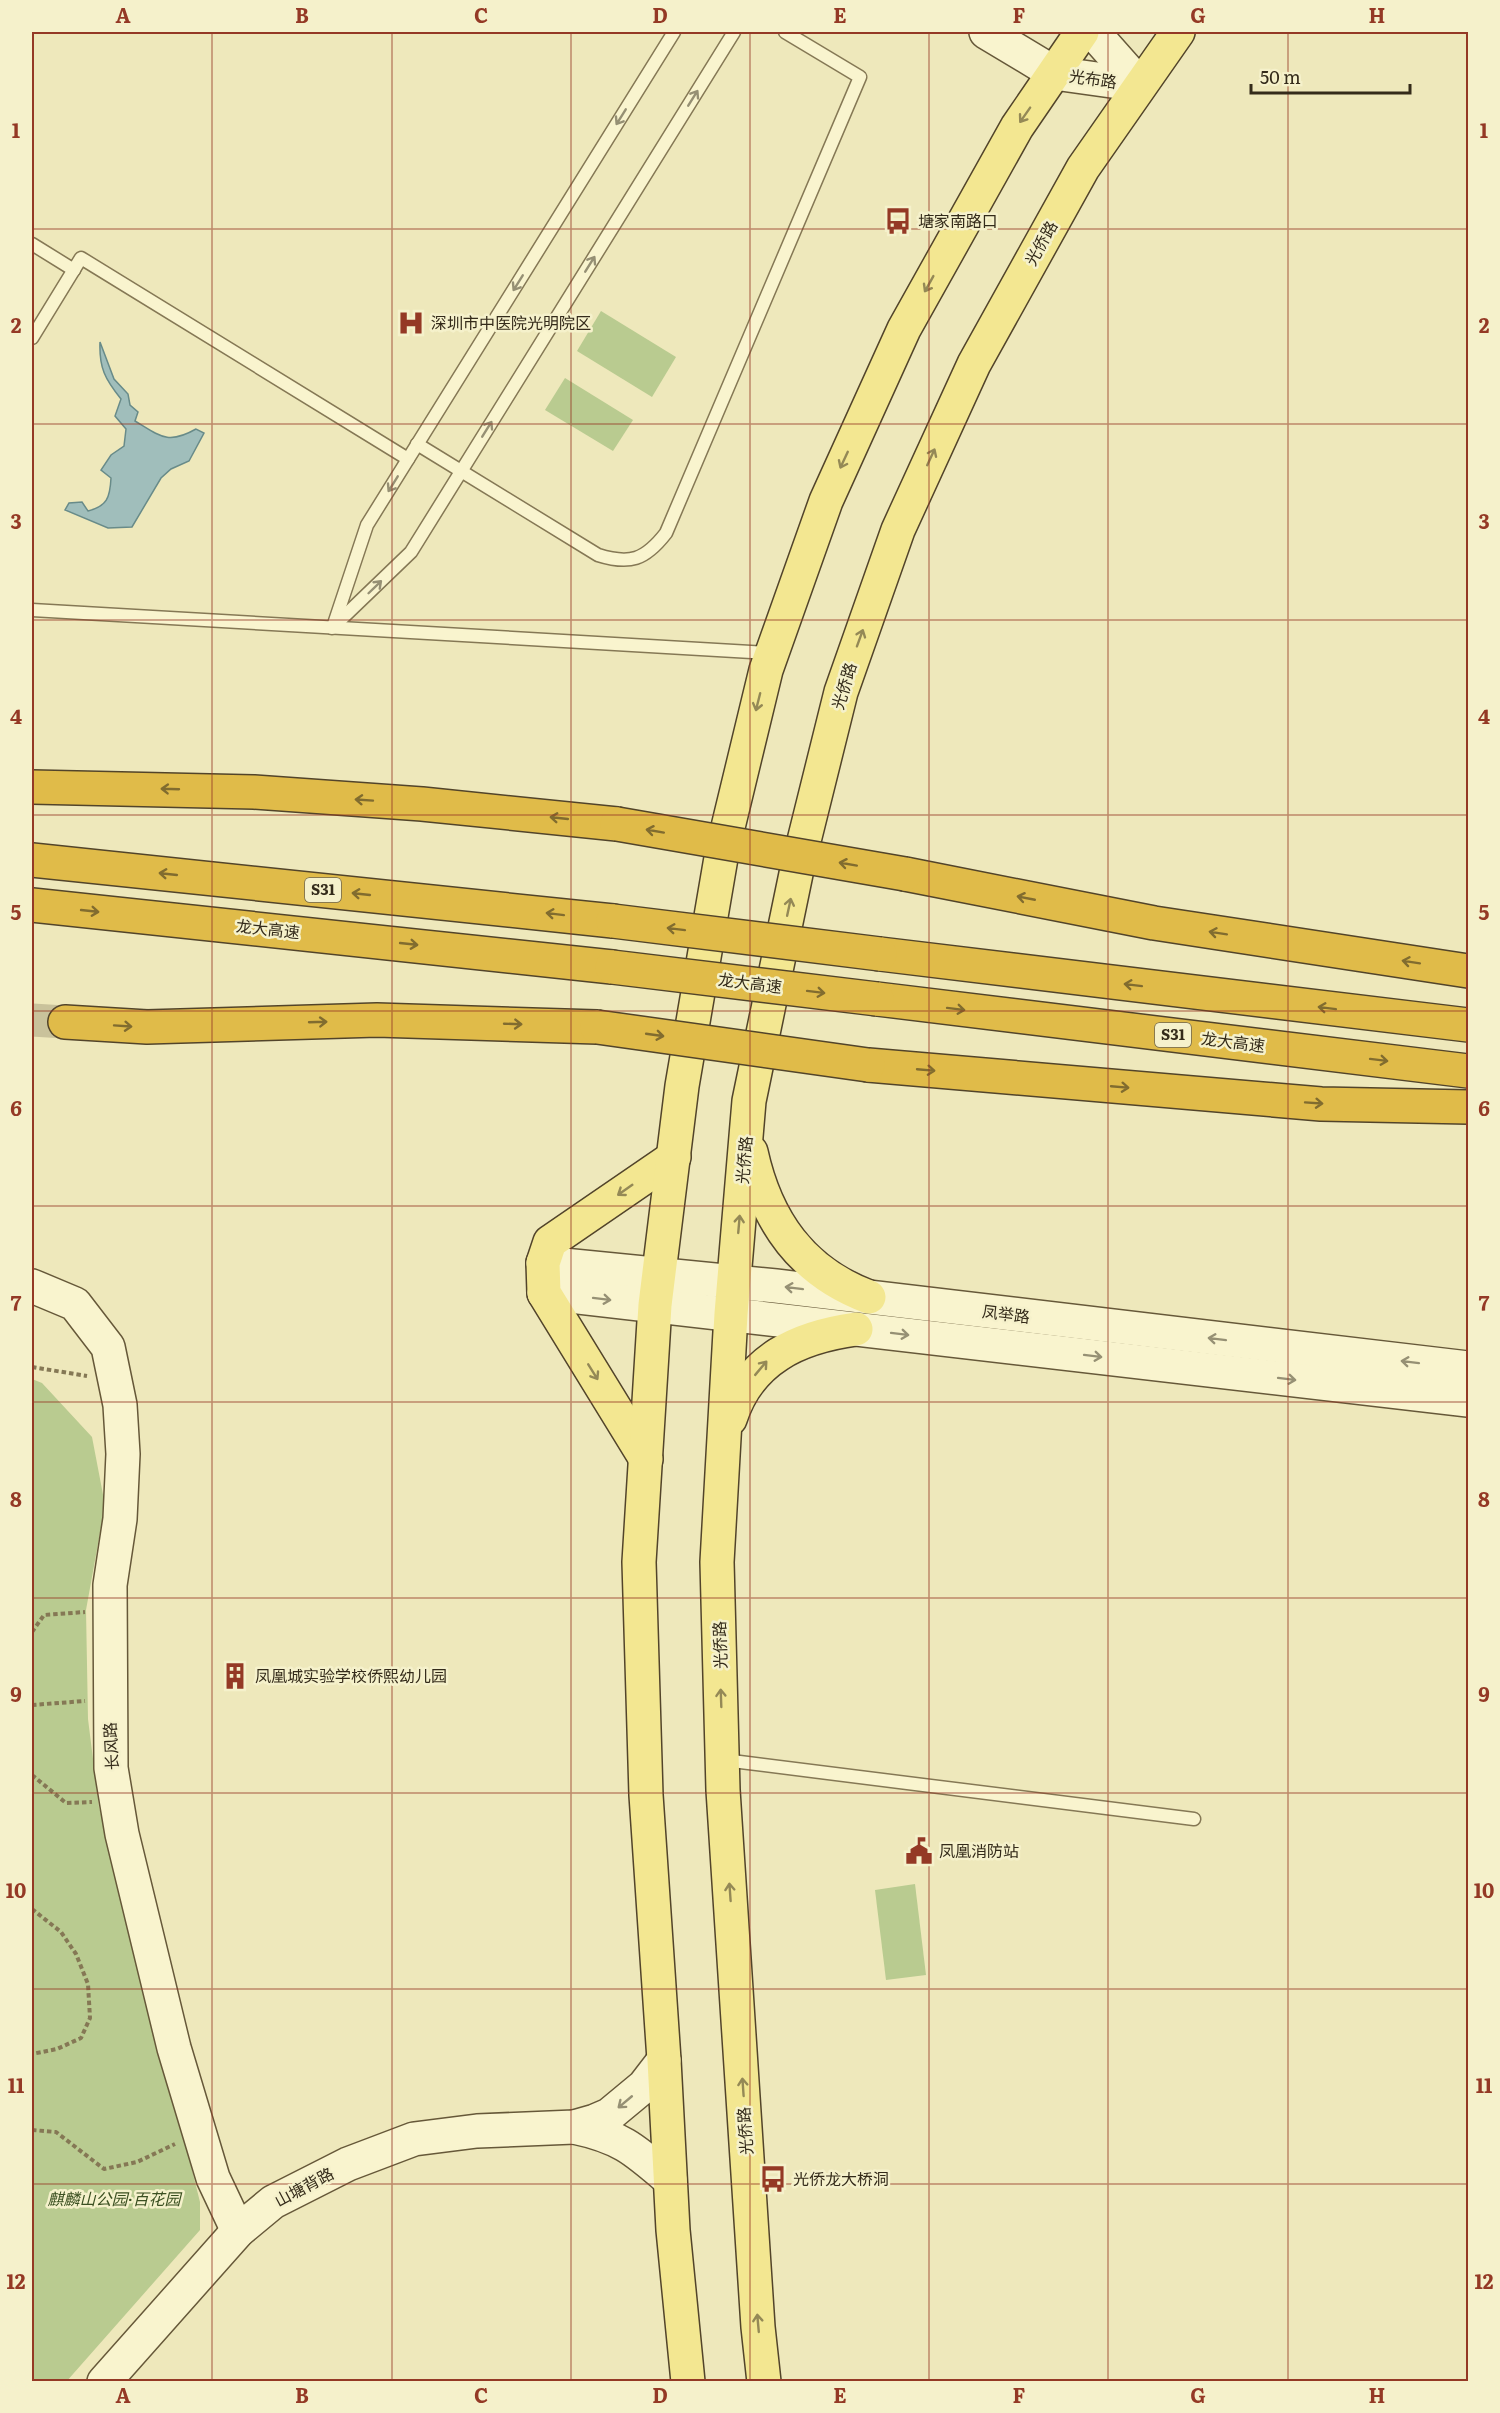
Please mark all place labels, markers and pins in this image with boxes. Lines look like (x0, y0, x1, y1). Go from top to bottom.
bus stop icon: 塘家南路口 (883, 206, 913, 236)
place label: 塘家南路口 (918, 208, 998, 232)
hospital icon: 深圳市中医院光明院区 (396, 308, 426, 338)
place label: 深圳市中医院光明院区 (431, 310, 591, 334)
building icon: 凤凰城实验学校侨熙幼儿园 (220, 1661, 250, 1691)
place label: 凤凰城实验学校侨熙幼儿园 (255, 1663, 447, 1687)
public building icon: 凤凰消防站 (904, 1836, 934, 1866)
place label: 凤凰消防站 (939, 1838, 1019, 1862)
bus stop icon: 光侨龙大桥洞 (758, 2164, 788, 2194)
place label: 光侨龙大桥洞 (793, 2166, 889, 2190)

